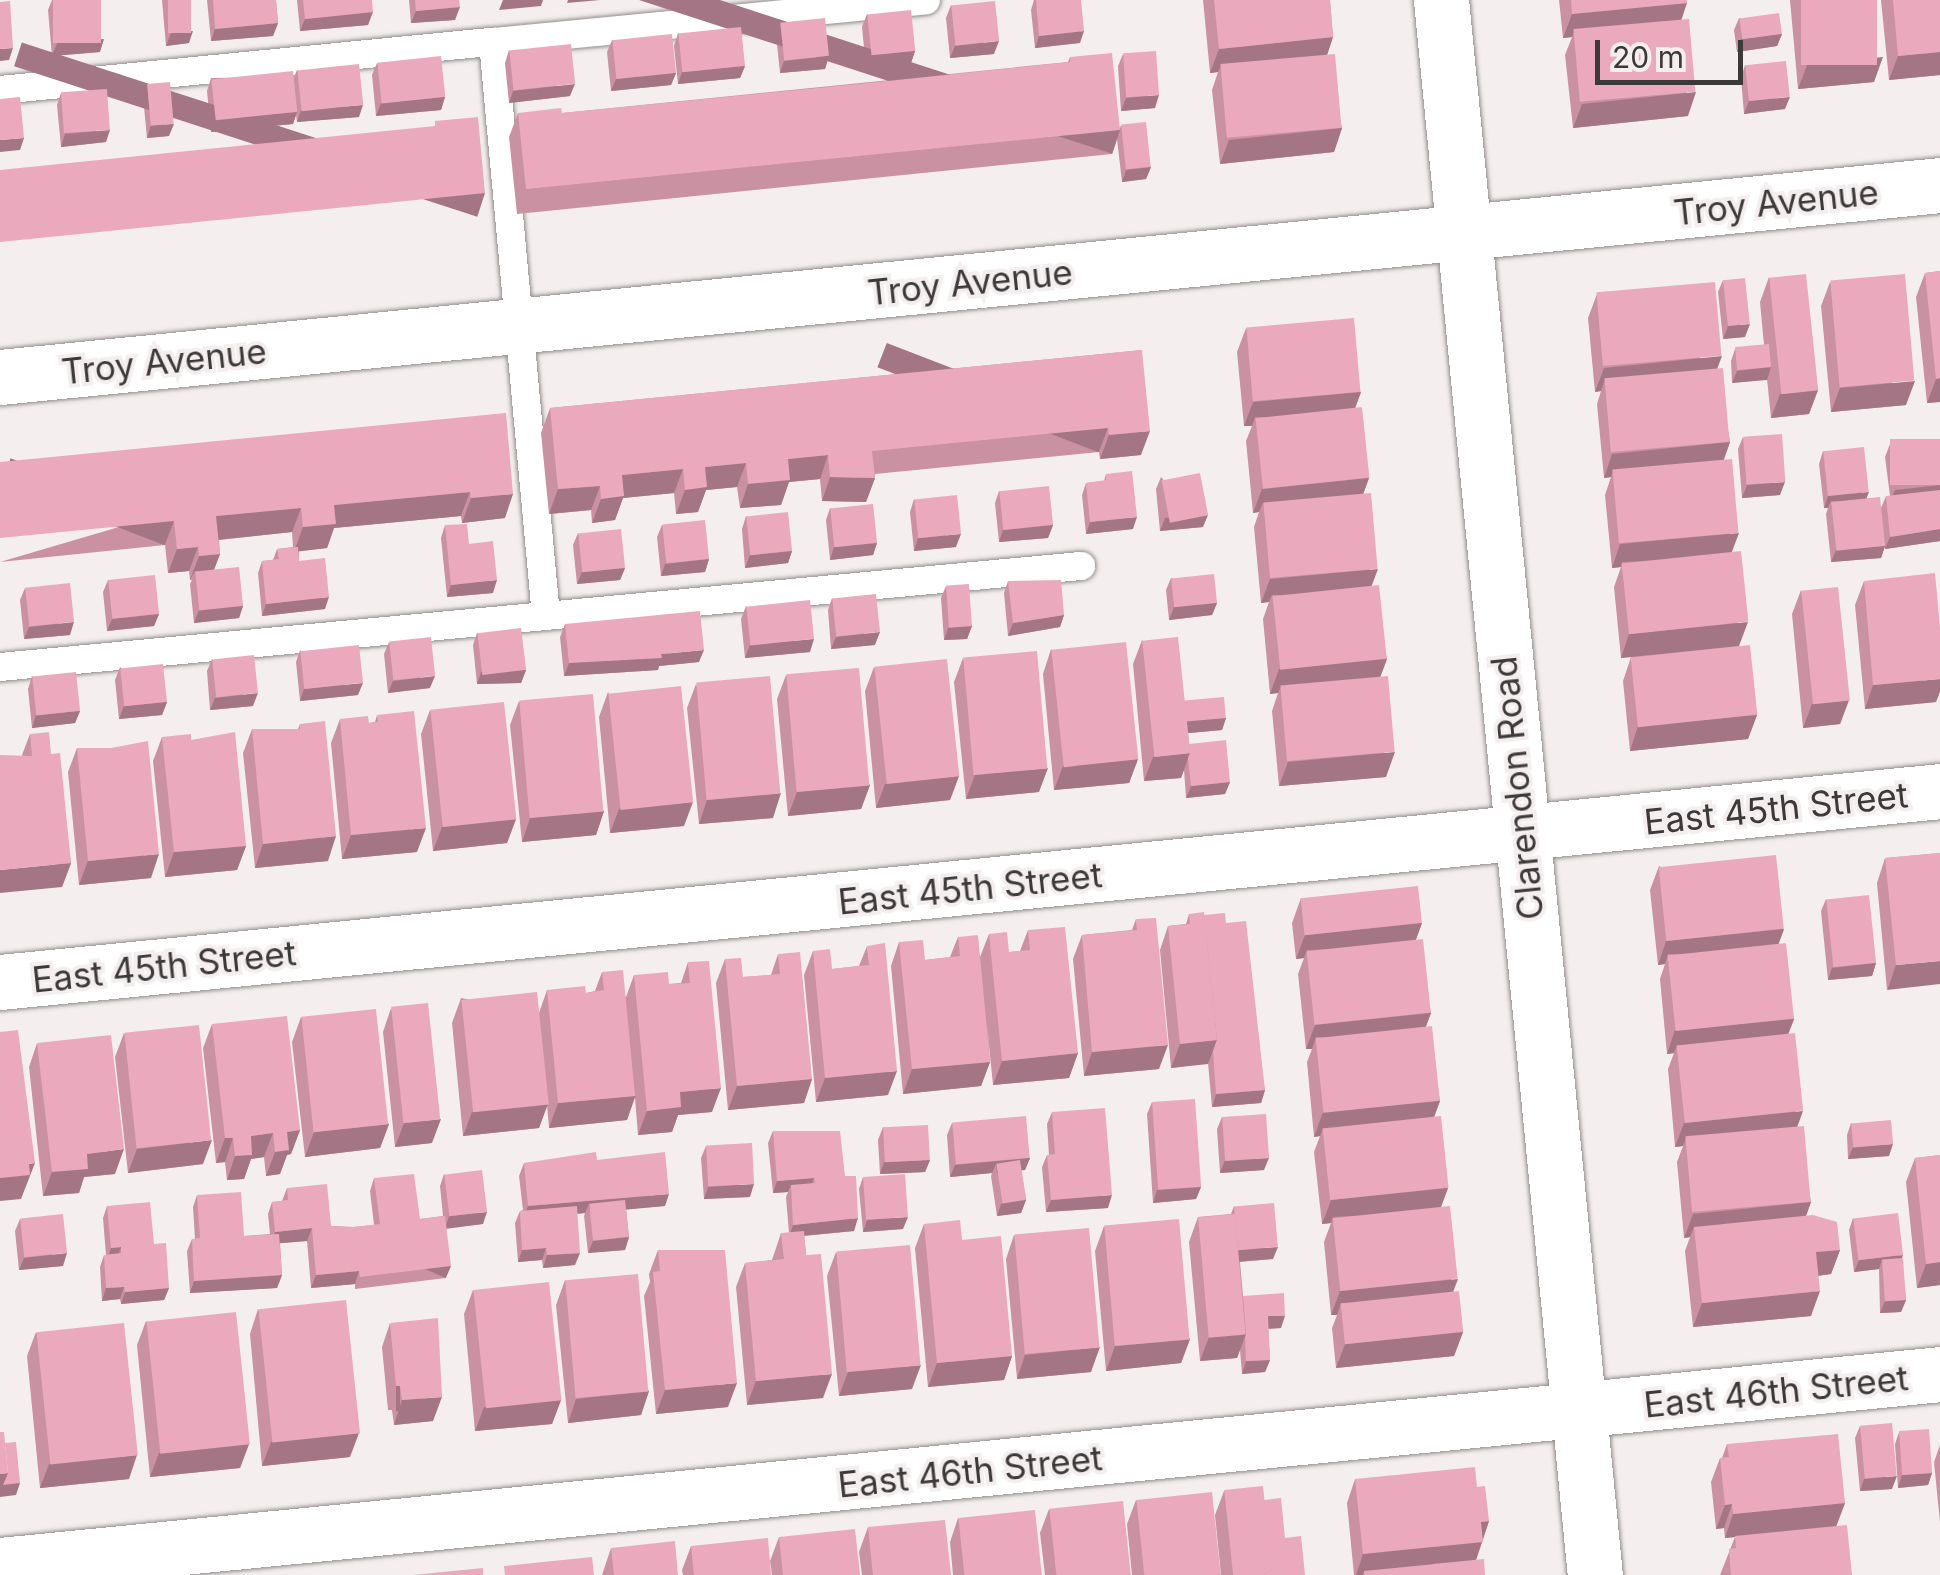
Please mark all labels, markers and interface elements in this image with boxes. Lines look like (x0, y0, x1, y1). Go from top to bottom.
scale bar (1600, 20, 1748, 82)
text: 20 m (1612, 39, 1684, 75)
street label: Troy Avenue (1671, 170, 1881, 234)
street label: Troy Avenue (865, 250, 1075, 314)
street label: Troy Avenue (59, 329, 269, 393)
street label: Clarendon Road (1482, 654, 1552, 922)
street label: East 45th Street (1642, 773, 1910, 843)
street label: East 45th Street (836, 853, 1104, 923)
street label: East 45th Street (30, 931, 298, 1001)
street label: East 46th Street (1642, 1356, 1910, 1426)
street label: East 46th Street (836, 1436, 1104, 1506)

